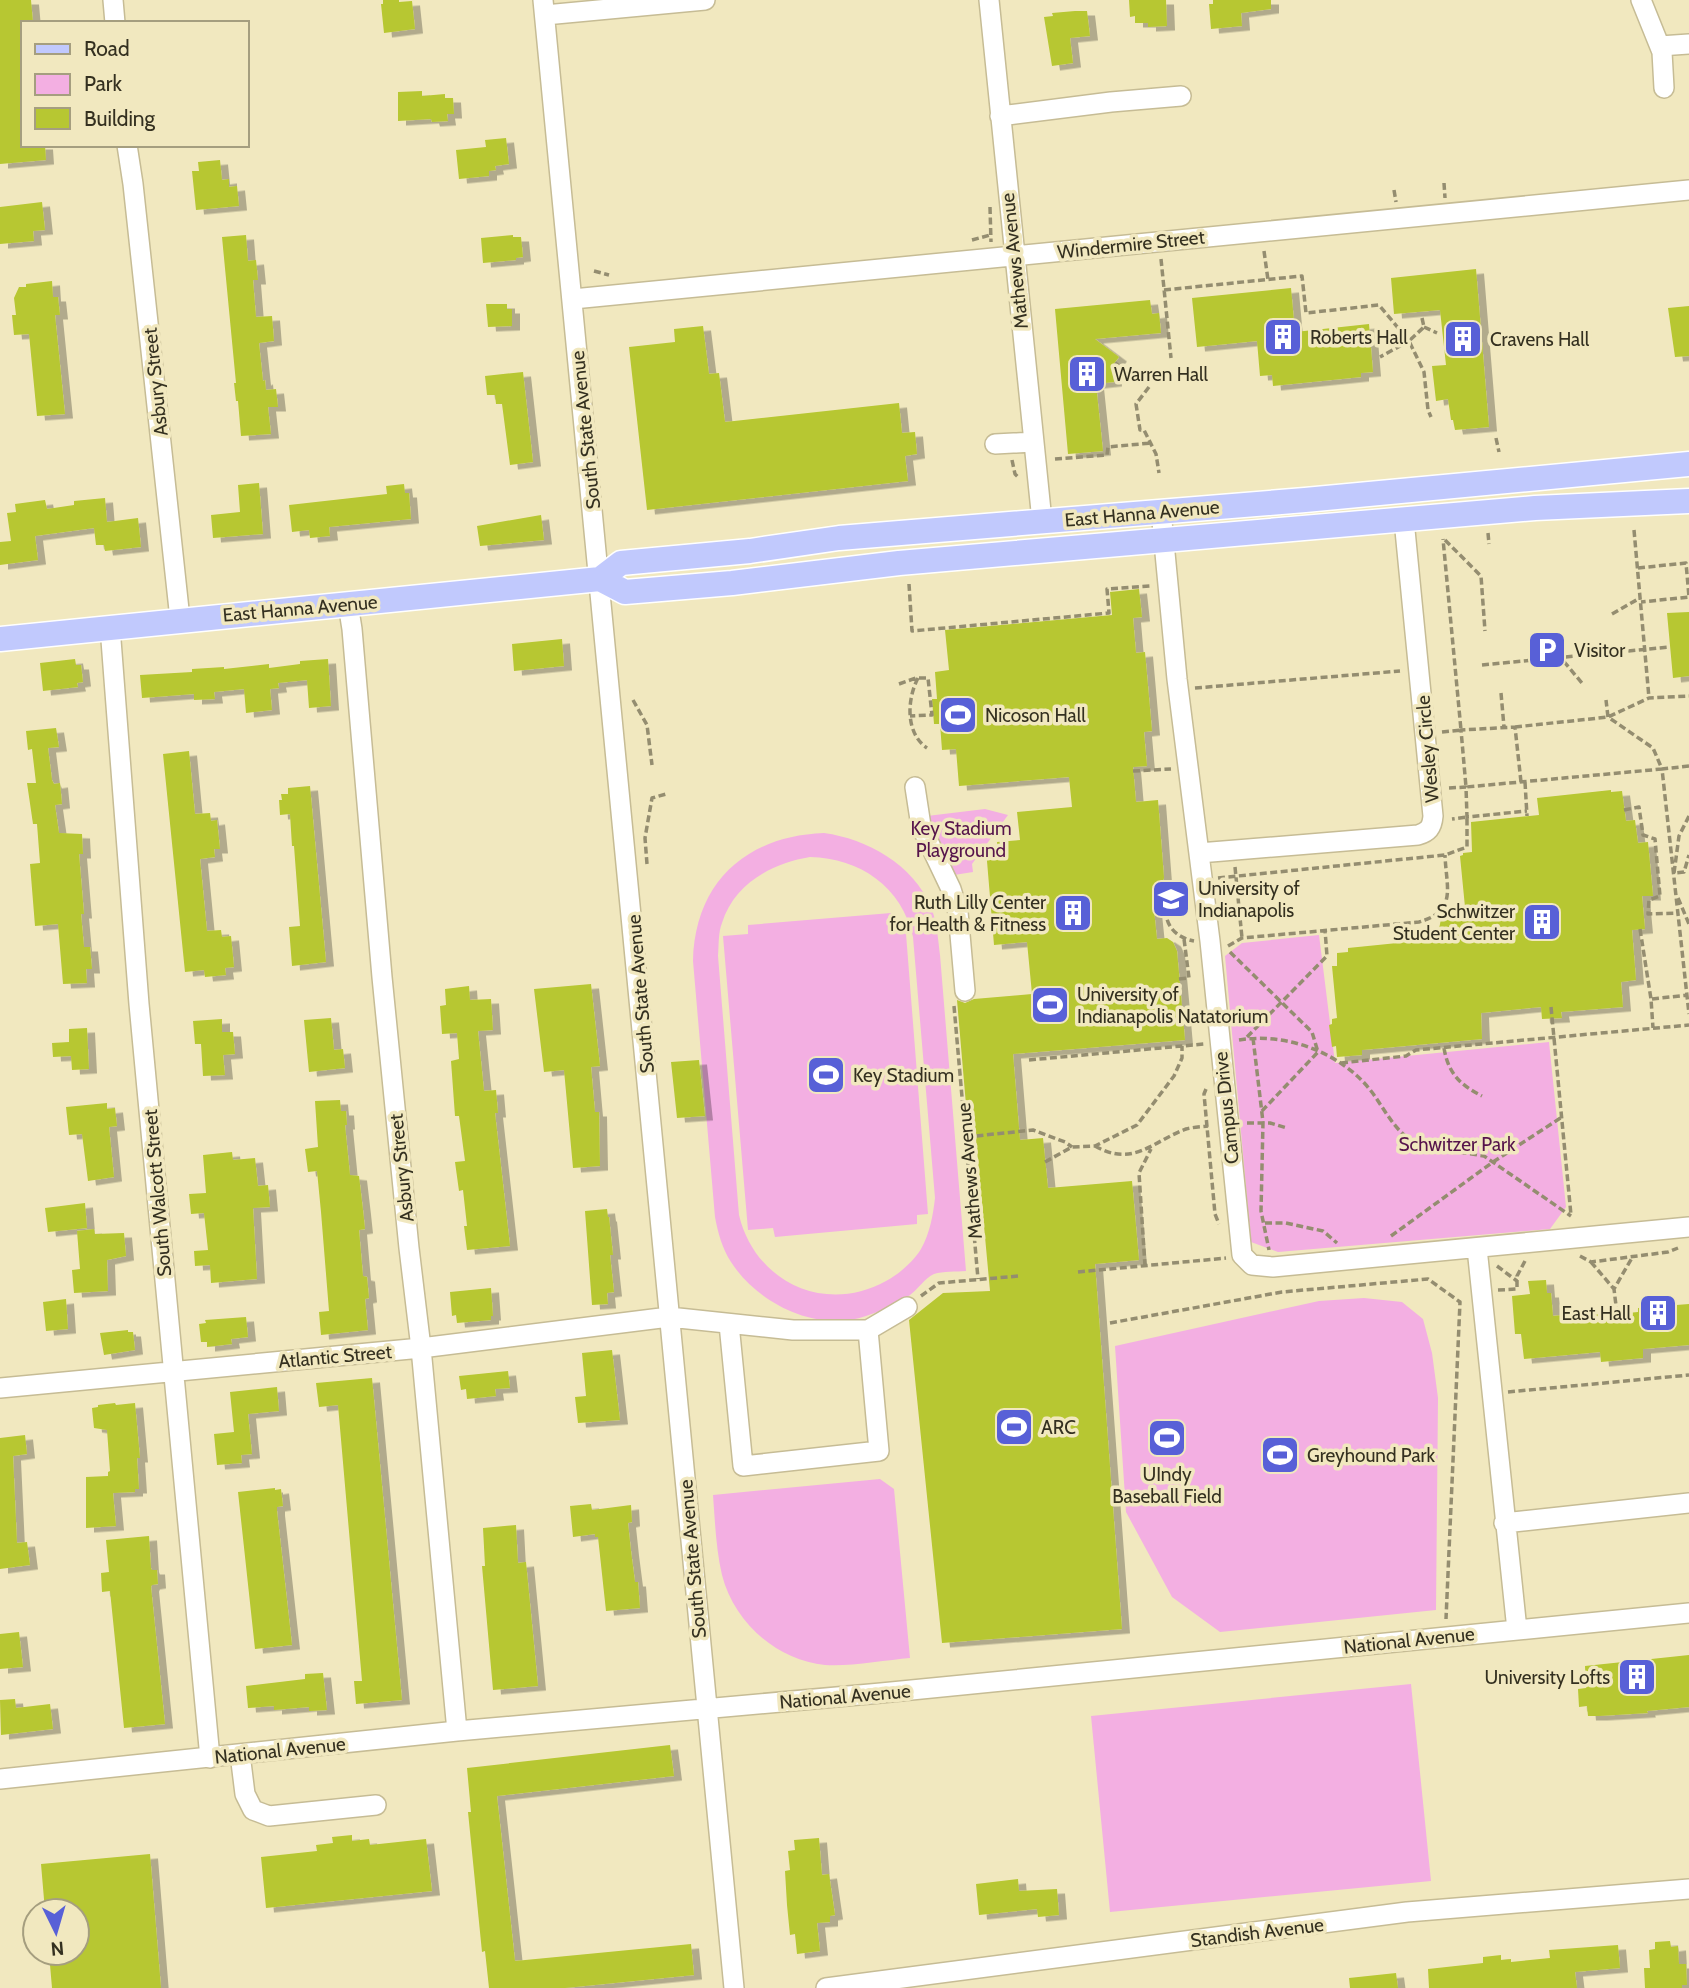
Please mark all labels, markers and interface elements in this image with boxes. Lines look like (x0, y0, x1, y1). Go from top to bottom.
legend (21, 21, 248, 147)
text: Road (84, 36, 130, 61)
text: Park (84, 71, 122, 96)
text: Building (84, 106, 156, 131)
street label: Mathews Avenue (996, 191, 1033, 330)
street label: Windermire Street (1056, 225, 1206, 264)
building icon: Roberts Hall (1262, 316, 1304, 358)
building icon: Cravens Hall (1442, 318, 1484, 360)
street label: Asbury Street (138, 326, 173, 437)
place label: Roberts Hall (1310, 326, 1408, 349)
place label: Cravens Hall (1490, 328, 1590, 351)
street label: South State Avenue (566, 349, 605, 510)
building icon: Warren Hall (1066, 353, 1108, 395)
place label: Warren Hall (1114, 363, 1209, 386)
street label: East Hanna Avenue (1064, 495, 1221, 532)
street label: East Hanna Avenue (222, 590, 379, 627)
parking icon: Visitor (1526, 629, 1568, 671)
place label: Visitor (1574, 639, 1625, 662)
sports icon: Nicoson Hall (937, 694, 979, 736)
street label: Wesley Circle (1411, 694, 1444, 804)
place label: Nicoson Hall (985, 704, 1086, 727)
park label: Key Stadium Playground (910, 817, 1012, 862)
place label: University of Indianapolis (1198, 877, 1301, 922)
school or university icon: University of Indianapolis (1150, 878, 1192, 920)
place label: Ruth Lilly Center for Health & Fitness (890, 891, 1046, 936)
building icon: Ruth Lilly Center for Health & Fitness (1052, 892, 1094, 934)
place label: Schwitzer Student Center (1393, 900, 1515, 945)
building icon: Schwitzer Student Center (1521, 901, 1563, 943)
street label: South State Avenue (622, 913, 659, 1074)
place label: University of Indianapolis Natatorium (1077, 983, 1268, 1028)
sports icon: University of Indianapolis Natatorium (1029, 984, 1071, 1026)
street label: Campus Drive (1209, 1050, 1244, 1165)
sports icon: Key Stadium (805, 1054, 847, 1096)
place label: Key Stadium (853, 1064, 954, 1087)
street label: Mathews Avenue (952, 1102, 987, 1240)
street label: South Walcott Street (139, 1108, 176, 1278)
street label: Asbury Street (384, 1112, 419, 1223)
park label: Schwitzer Park (1398, 1133, 1516, 1156)
building icon: East Hall (1637, 1292, 1679, 1334)
place label: East Hall (1561, 1302, 1632, 1325)
street label: Atlantic Street (277, 1340, 393, 1373)
sports icon: ARC (993, 1406, 1035, 1448)
place label: ARC (1041, 1416, 1076, 1439)
sports icon: UIndy Baseball Field (1146, 1417, 1188, 1459)
sports icon: Greyhound Park (1259, 1434, 1301, 1476)
place label: Greyhound Park (1307, 1444, 1436, 1467)
place label: UIndy Baseball Field (1112, 1463, 1222, 1508)
street label: South State Avenue (674, 1478, 711, 1639)
street label: National Avenue (1342, 1622, 1476, 1659)
building icon: University Lofts (1616, 1656, 1658, 1698)
place label: University Lofts (1485, 1666, 1610, 1689)
street label: National Avenue (778, 1679, 912, 1714)
street label: National Avenue (213, 1732, 347, 1769)
north arrow (21, 1897, 91, 1967)
street label: Standish Avenue (1189, 1913, 1325, 1952)
text: N (50, 1936, 65, 1960)

